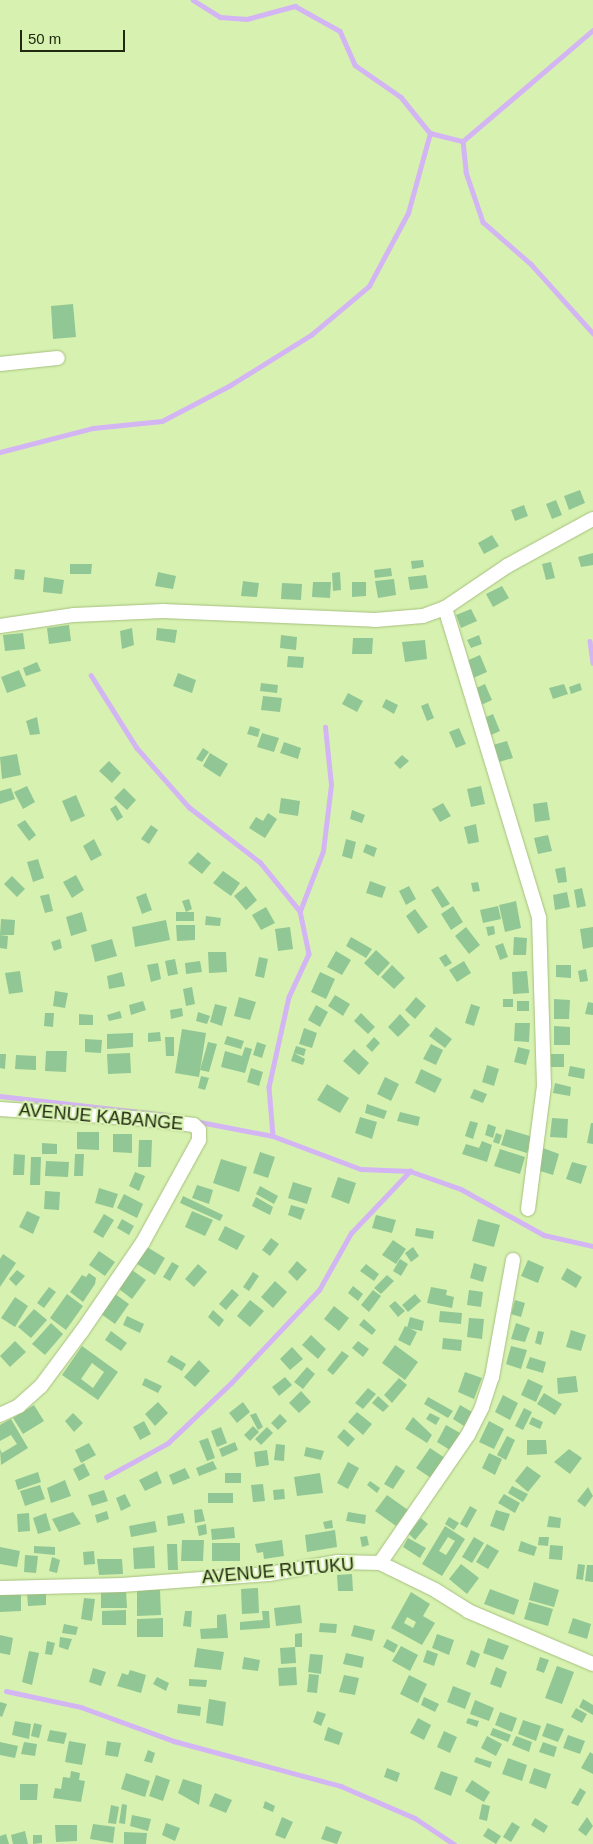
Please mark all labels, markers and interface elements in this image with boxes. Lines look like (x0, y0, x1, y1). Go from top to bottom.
scale bar (22, 20, 128, 52)
text: 50 m (28, 30, 61, 47)
street label: AVENUE KABANGE (18, 1099, 184, 1135)
street label: AVENUE RUTUKU (201, 1554, 355, 1588)

